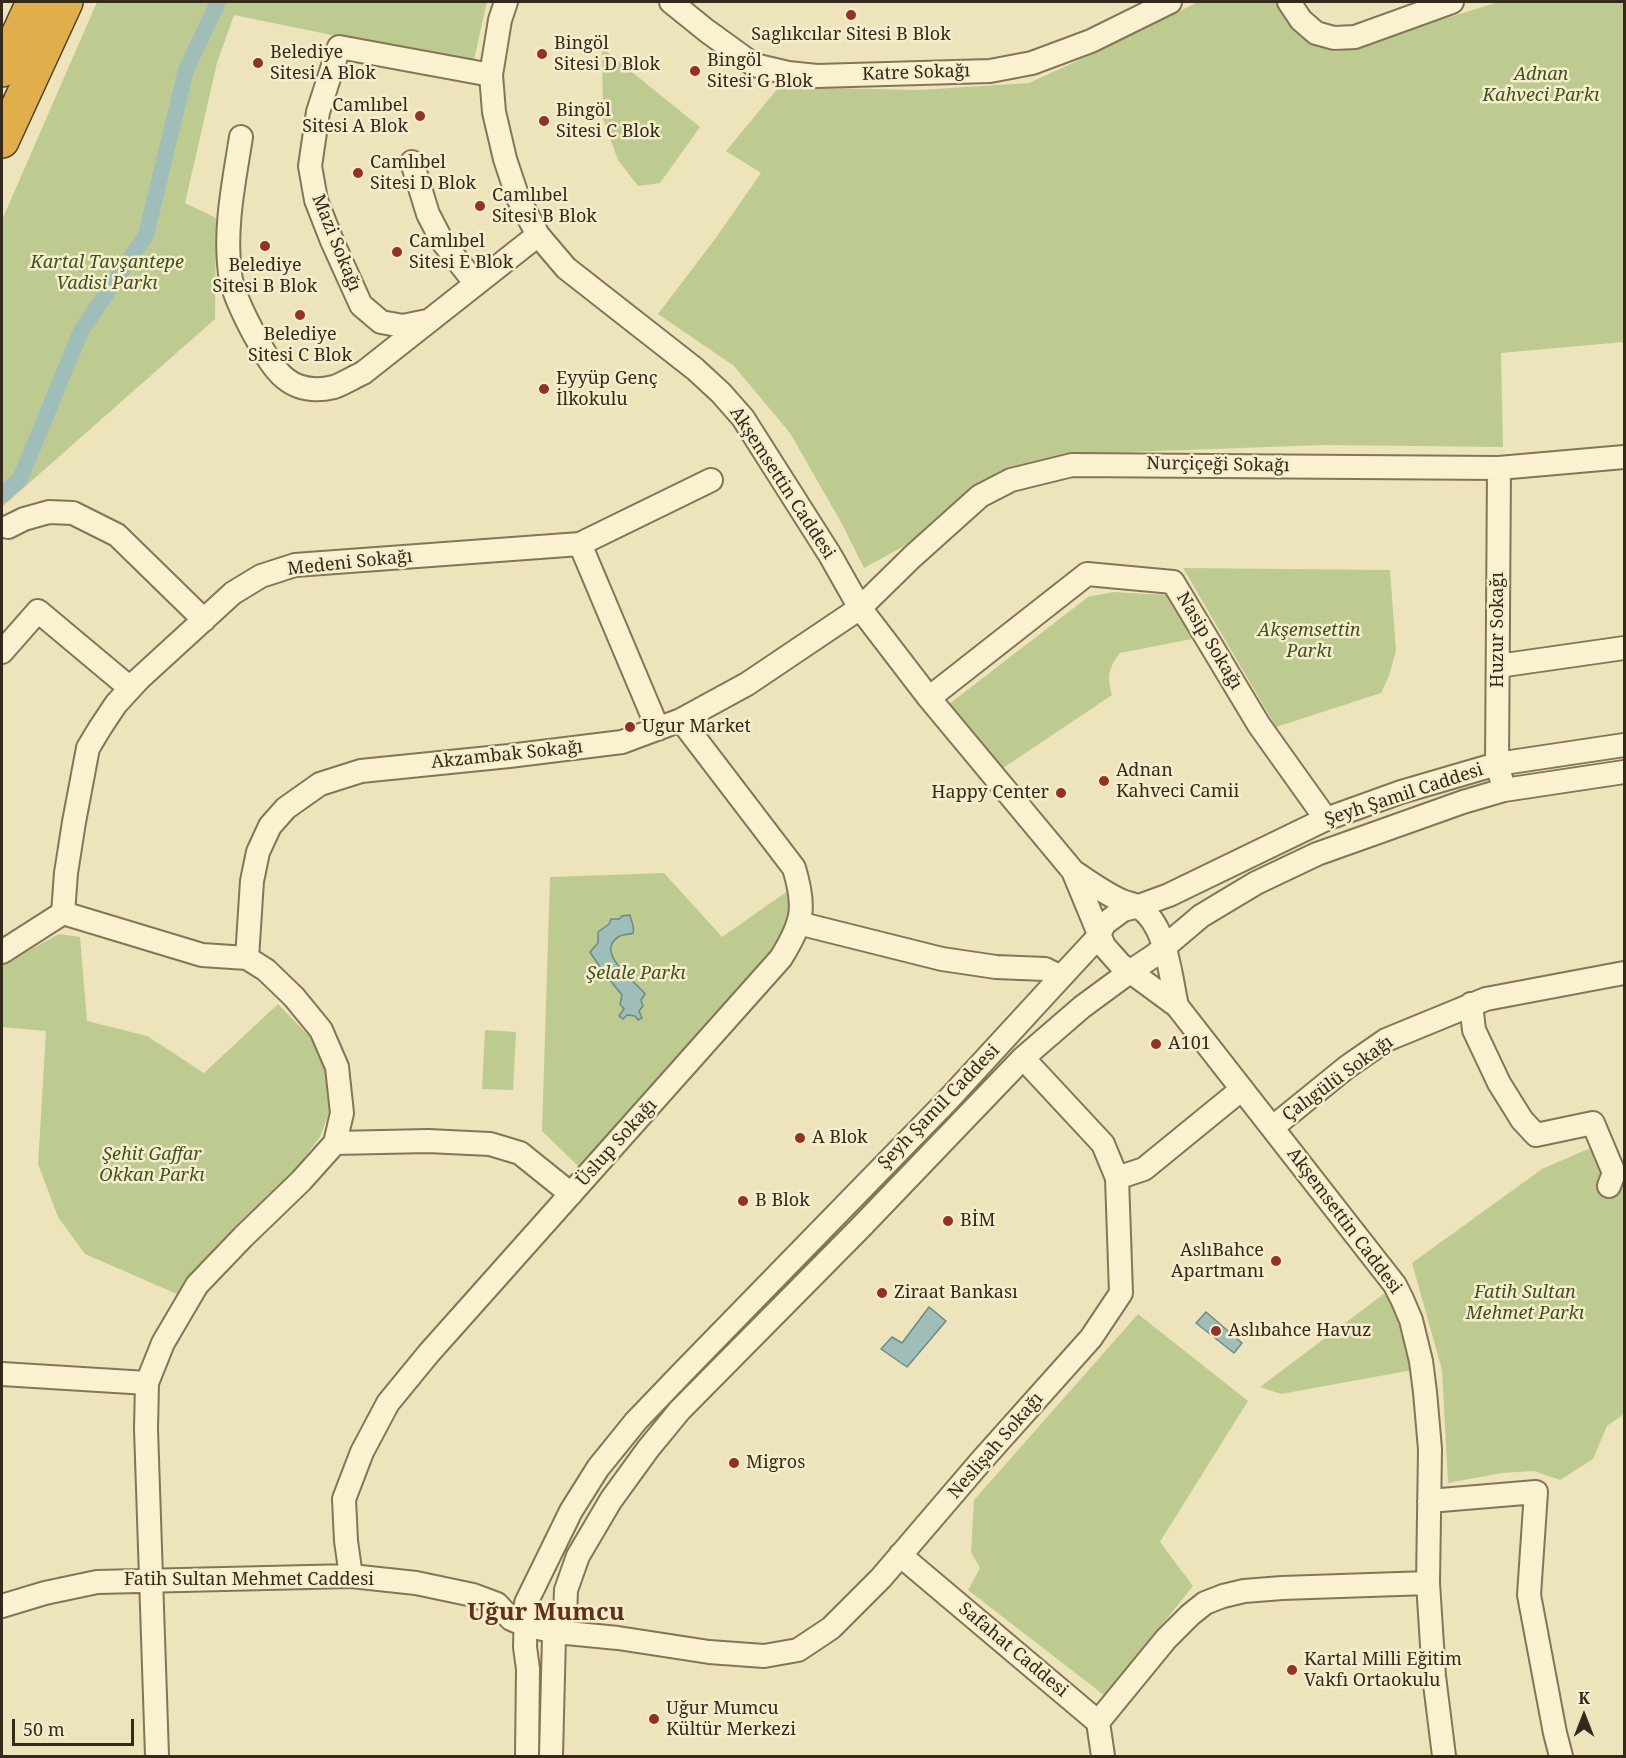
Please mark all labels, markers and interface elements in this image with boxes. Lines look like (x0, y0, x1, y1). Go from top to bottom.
marker: Saglıkcılar Sitesi B Blok (844, 8, 858, 22)
place label: Saglıkcılar Sitesi B Blok (751, 24, 951, 46)
place label: Bingöl Sitesi D Blok (554, 33, 660, 76)
place label: Belediye Sitesi A Blok (270, 42, 376, 84)
marker: Bingöl Sitesi D Blok (535, 47, 549, 61)
place label: Bingöl Sitesi G Blok (707, 50, 813, 92)
marker: Belediye Sitesi A Blok (251, 56, 265, 70)
street label: Katre Sokağı (862, 60, 970, 86)
marker: Bingöl Sitesi G Blok (688, 64, 702, 78)
park label: Adnan Kahveci Parkı (1483, 64, 1599, 106)
place label: Camlıbel Sitesi A Blok (302, 95, 408, 138)
place label: Bingöl Sitesi C Blok (556, 100, 660, 142)
marker: Camlıbel Sitesi A Blok (413, 109, 427, 123)
marker: Bingöl Sitesi C Blok (537, 114, 551, 128)
place label: Camlıbel Sitesi D Blok (370, 152, 476, 195)
marker: Camlıbel Sitesi D Blok (351, 166, 365, 180)
place label: Camlıbel Sitesi B Blok (492, 185, 597, 228)
street label: Mazi Sokağı (307, 191, 365, 295)
marker: Camlıbel Sitesi B Blok (473, 199, 487, 213)
place label: Camlıbel Sitesi E Blok (409, 231, 513, 274)
marker: Belediye Sitesi B Blok (258, 239, 272, 253)
marker: Camlıbel Sitesi E Blok (390, 245, 404, 259)
park label: Kartal Tavşantepe Vadisi Parkı (30, 252, 184, 294)
place label: Belediye Sitesi B Blok (213, 255, 317, 298)
marker: Belediye Sitesi C Blok (293, 308, 307, 322)
place label: Belediye Sitesi C Blok (248, 324, 352, 366)
place label: Eyyüp Genç İlkokulu (556, 368, 658, 410)
marker: Eyyüp Genç İlkokulu (537, 382, 551, 396)
street label: Akşemsettin Caddesi (725, 403, 839, 563)
street label: Nurçiçeği Sokağı (1146, 453, 1290, 477)
street label: Medeni Sokağı (286, 546, 414, 580)
street label: Huzur Sokağı (1487, 572, 1509, 688)
street label: Nasip Sokağı (1171, 588, 1247, 694)
park label: Akşemsettin Parkı (1257, 620, 1361, 662)
place label: Ugur Market (642, 716, 751, 738)
marker: Ugur Market (623, 720, 637, 734)
street label: Akzambak Sokağı (430, 736, 584, 774)
street label: Şeyh Şamil Caddesi (1322, 759, 1486, 831)
place label: Adnan Kahveci Camii (1116, 760, 1239, 802)
marker: Adnan Kahveci Camii (1097, 774, 1111, 788)
place label: Happy Center (931, 782, 1049, 804)
marker: Happy Center (1054, 786, 1068, 800)
park label: Şelale Parkı (586, 963, 686, 985)
street label: Çalıgülü Sokağı (1278, 1032, 1398, 1126)
place label: A101 (1168, 1033, 1211, 1055)
marker: A101 (1149, 1037, 1163, 1051)
street label: Şeyh Şamil Caddesi (874, 1040, 1004, 1174)
street label: Üslup Sokağı (572, 1095, 662, 1191)
place label: A Blok (812, 1127, 868, 1149)
marker: A Blok (793, 1131, 807, 1145)
park label: Şehit Gaffar Okkan Parkı (99, 1144, 205, 1186)
street label: Akşemsettin Caddesi (1282, 1144, 1406, 1298)
place label: B Blok (755, 1190, 810, 1212)
marker: B Blok (736, 1194, 750, 1208)
place label: BİM (960, 1210, 995, 1232)
marker: BİM (941, 1214, 955, 1228)
place label: AslıBahce Apartmanı (1171, 1240, 1264, 1282)
marker: AslıBahce Apartmanı (1269, 1254, 1283, 1268)
place label: Ziraat Bankası (894, 1282, 1018, 1304)
park label: Fatih Sultan Mehmet Parkı (1466, 1282, 1584, 1324)
marker: Ziraat Bankası (875, 1286, 889, 1300)
place label: Aslıbahce Havuz (1228, 1320, 1371, 1342)
marker: Aslıbahce Havuz (1209, 1324, 1223, 1338)
street label: Neslişah Sokağı (944, 1389, 1048, 1503)
place label: Migros (746, 1452, 805, 1474)
marker: Migros (727, 1456, 741, 1470)
street label: Fatih Sultan Mehmet Caddesi (124, 1569, 374, 1591)
street label: Safahat Caddesi (954, 1598, 1072, 1702)
district label: Uğur Mumcu (467, 1599, 625, 1627)
place label: Kartal Milli Eğitim Vakfı Ortaokulu (1304, 1649, 1462, 1692)
marker: Kartal Milli Eğitim Vakfı Ortaokulu (1285, 1663, 1299, 1677)
north arrow (1554, 1686, 1614, 1746)
text: K (1578, 1687, 1590, 1709)
place label: Uğur Mumcu Kültür Merkezi (666, 1698, 796, 1740)
scale bar (15, 1707, 136, 1745)
marker: Uğur Mumcu Kültür Merkezi (647, 1712, 661, 1726)
text: 50 m (23, 1717, 65, 1741)

